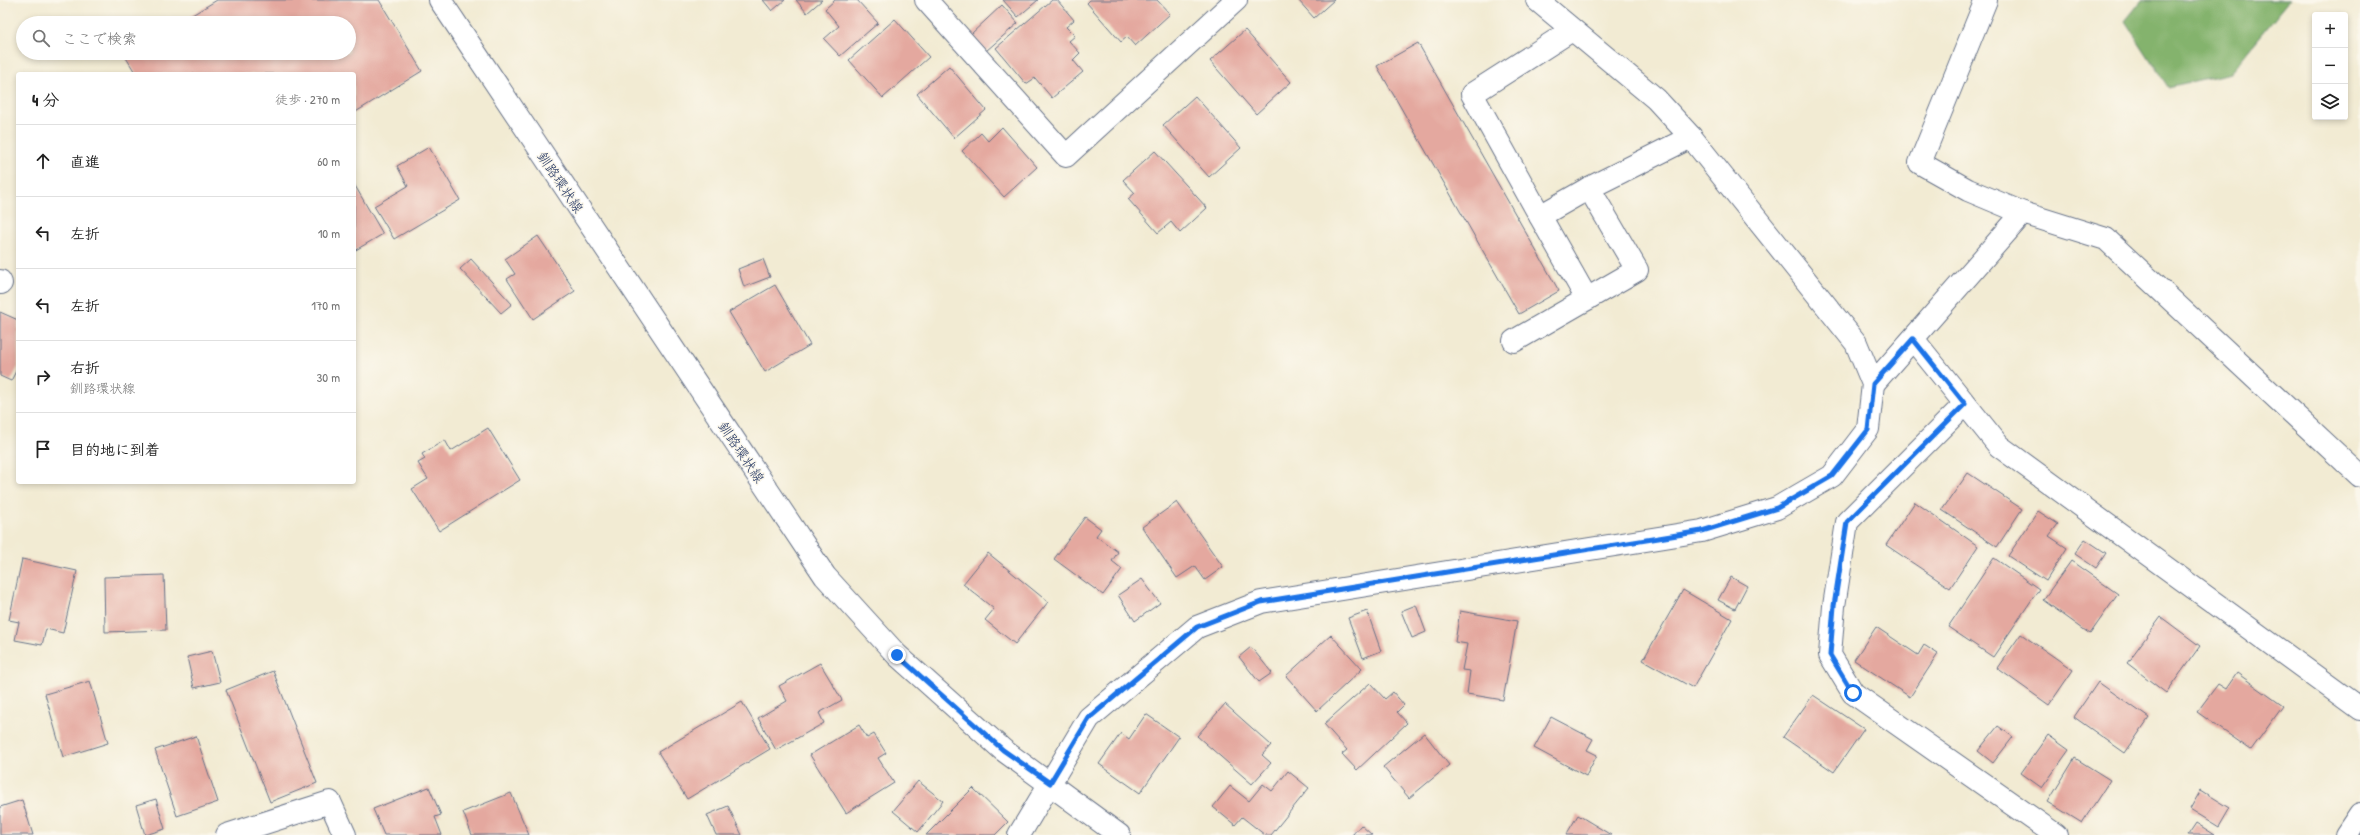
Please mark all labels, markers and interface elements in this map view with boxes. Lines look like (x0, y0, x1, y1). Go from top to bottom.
map controls (2312, 12, 2348, 120)
button: + (2312, 12, 2348, 48)
search box (16, 16, 356, 60)
icon: search (30, 27, 52, 49)
text: ここで検索 (62, 28, 137, 49)
button: − (2312, 48, 2348, 84)
button: layers (2312, 84, 2348, 120)
text: 4 分 (32, 88, 59, 111)
text: 徒歩 · 270 m (275, 90, 340, 108)
street label: 釧路環状線 (534, 148, 588, 216)
icon: ahead (32, 150, 54, 172)
text: 直進 (70, 151, 100, 172)
text: 60 m (317, 152, 340, 170)
icon: left (32, 222, 54, 244)
text: 左折 (70, 223, 100, 244)
text: 10 m (318, 224, 340, 242)
icon: left (32, 294, 54, 316)
text: 左折 (70, 295, 100, 316)
text: 170 m (311, 296, 340, 314)
text: 右折 (70, 357, 100, 378)
icon: right (32, 366, 54, 388)
text: 30 m (317, 368, 340, 386)
text: 釧路環状線 (70, 379, 135, 397)
street label: 釧路環状線 (715, 418, 769, 486)
icon: arrive (32, 438, 54, 460)
text: 目的地に到着 (70, 439, 160, 460)
route end (888, 646, 906, 664)
route start (1844, 684, 1862, 702)

